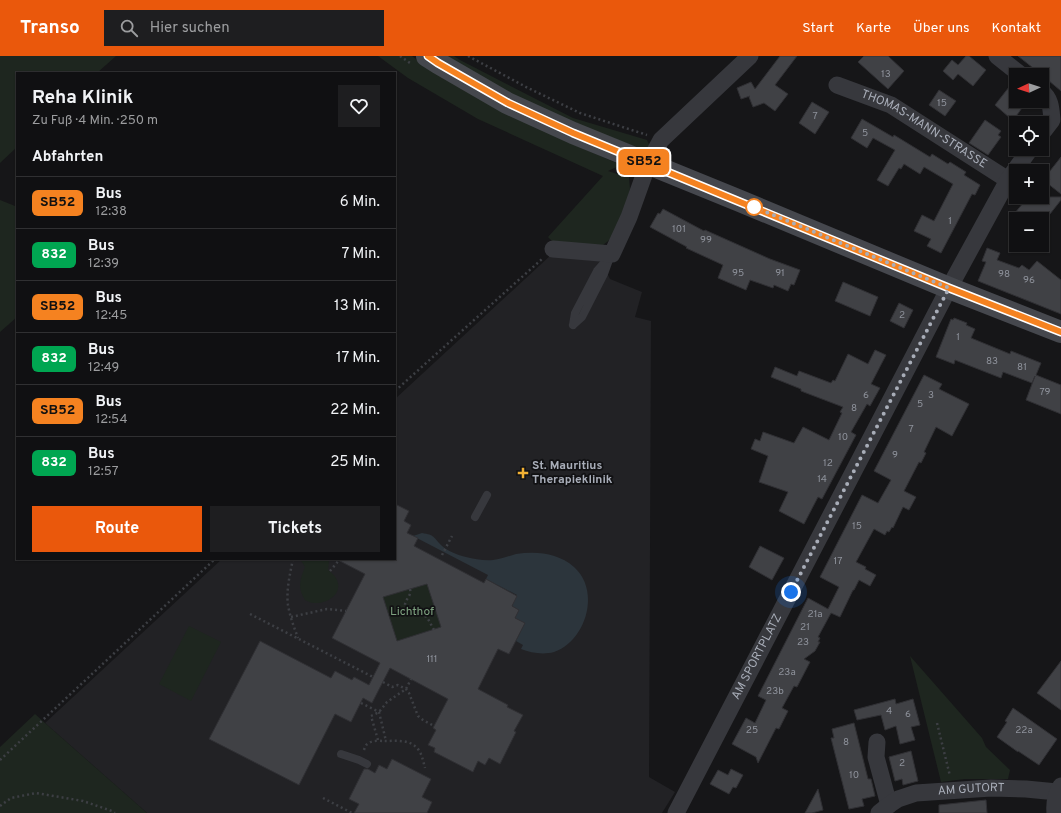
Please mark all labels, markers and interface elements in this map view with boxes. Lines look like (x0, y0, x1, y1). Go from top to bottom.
search box (104, 10, 384, 46)
text: Transo (20, 16, 80, 40)
icon: search (118, 17, 140, 39)
text: Hier suchen (150, 19, 230, 38)
text: Start (802, 20, 834, 37)
text: Karte (856, 20, 891, 37)
text: Über uns (913, 20, 970, 37)
text: Kontakt (992, 20, 1041, 37)
house number: 13 (881, 68, 891, 81)
north arrow (1009, 68, 1049, 108)
map controls (1009, 68, 1049, 252)
button: heart (338, 85, 380, 127)
text: Reha Klinik (32, 86, 133, 110)
street label: THOMAS-MANN-STRASSE (859, 87, 990, 172)
house number: 15 (937, 97, 947, 110)
house number: 7 (812, 110, 818, 123)
text: Zu Fuß · 4 Min. · 250 m (32, 113, 158, 129)
button: locate (1009, 116, 1049, 156)
house number: 5 (862, 127, 868, 140)
text: Abfahrten (32, 148, 103, 167)
line badge: SB52 (616, 149, 672, 175)
text: SB52 (626, 153, 662, 170)
button: + (1009, 164, 1049, 204)
text: Bus (95, 185, 122, 204)
text: 6 Min. (340, 193, 380, 212)
text: SB52 (40, 194, 75, 211)
unlabelled marker (745, 198, 763, 216)
text: 12:38 (95, 204, 127, 220)
button: − (1009, 212, 1049, 252)
house number: 1 (948, 215, 952, 228)
house number: 101 (672, 223, 686, 236)
house number: 99 (700, 234, 712, 247)
text: Bus (88, 237, 115, 256)
text: 7 Min. (341, 245, 380, 264)
text: 832 (41, 246, 67, 263)
text: 12:39 (88, 256, 119, 272)
house number: 95 (732, 267, 744, 280)
house number: 91 (775, 267, 785, 280)
house number: 98 (998, 268, 1010, 281)
house number: 96 (1023, 274, 1035, 287)
text: Bus (95, 289, 122, 308)
text: 13 Min. (334, 297, 380, 316)
text: SB52 (40, 298, 75, 315)
text: 12:45 (95, 308, 127, 324)
house number: 2 (899, 309, 905, 322)
house number: 1 (956, 331, 960, 344)
text: Bus (88, 341, 115, 360)
text: 17 Min. (336, 349, 380, 368)
text: 832 (41, 350, 67, 367)
house number: 83 (986, 355, 998, 368)
text: 12:49 (88, 360, 119, 376)
house number: 81 (1017, 361, 1027, 374)
house number: 79 (1039, 386, 1051, 399)
house number: 6 (863, 389, 869, 402)
house number: 3 (928, 389, 934, 402)
text: Bus (95, 393, 122, 412)
house number: 5 (917, 398, 923, 411)
text: 22 Min. (330, 401, 380, 420)
text: SB52 (40, 402, 75, 419)
house number: 8 (851, 402, 857, 415)
text: 12:54 (95, 412, 128, 428)
house number: 7 (908, 423, 914, 436)
house number: 10 (838, 431, 848, 444)
text: Bus (88, 445, 115, 464)
house number: 9 (892, 449, 898, 462)
text: 25 Min. (330, 453, 380, 472)
text: 832 (41, 454, 67, 471)
house number: 12 (823, 457, 833, 470)
place label: St. Mauritius Therapieklinik (532, 458, 613, 488)
text: 12:57 (88, 464, 118, 480)
marker: St. Mauritius Therapieklinik (517, 467, 529, 479)
house number: 14 (817, 473, 827, 486)
button: Route (32, 506, 202, 552)
button: Tickets (210, 506, 380, 552)
house number: 15 (852, 520, 862, 533)
house number: 17 (834, 555, 842, 568)
your location (781, 582, 801, 602)
park label: Lichthof (390, 604, 434, 620)
house number: 21a (808, 608, 822, 621)
street label: AM SPORTPLATZ (728, 611, 786, 703)
house number: 21 (800, 621, 810, 634)
house number: 23 (797, 636, 809, 649)
house number: 111 (426, 653, 438, 666)
house number: 23a (778, 666, 796, 679)
house number: 23b (766, 685, 784, 698)
house number: 4 (886, 705, 892, 718)
house number: 6 (905, 708, 911, 721)
house number: 25 (746, 724, 758, 737)
house number: 22a (1015, 724, 1033, 737)
house number: 8 (843, 736, 849, 749)
house number: 2 (899, 757, 905, 770)
house number: 10 (849, 769, 859, 782)
street label: AM GUTORT (937, 780, 1005, 800)

